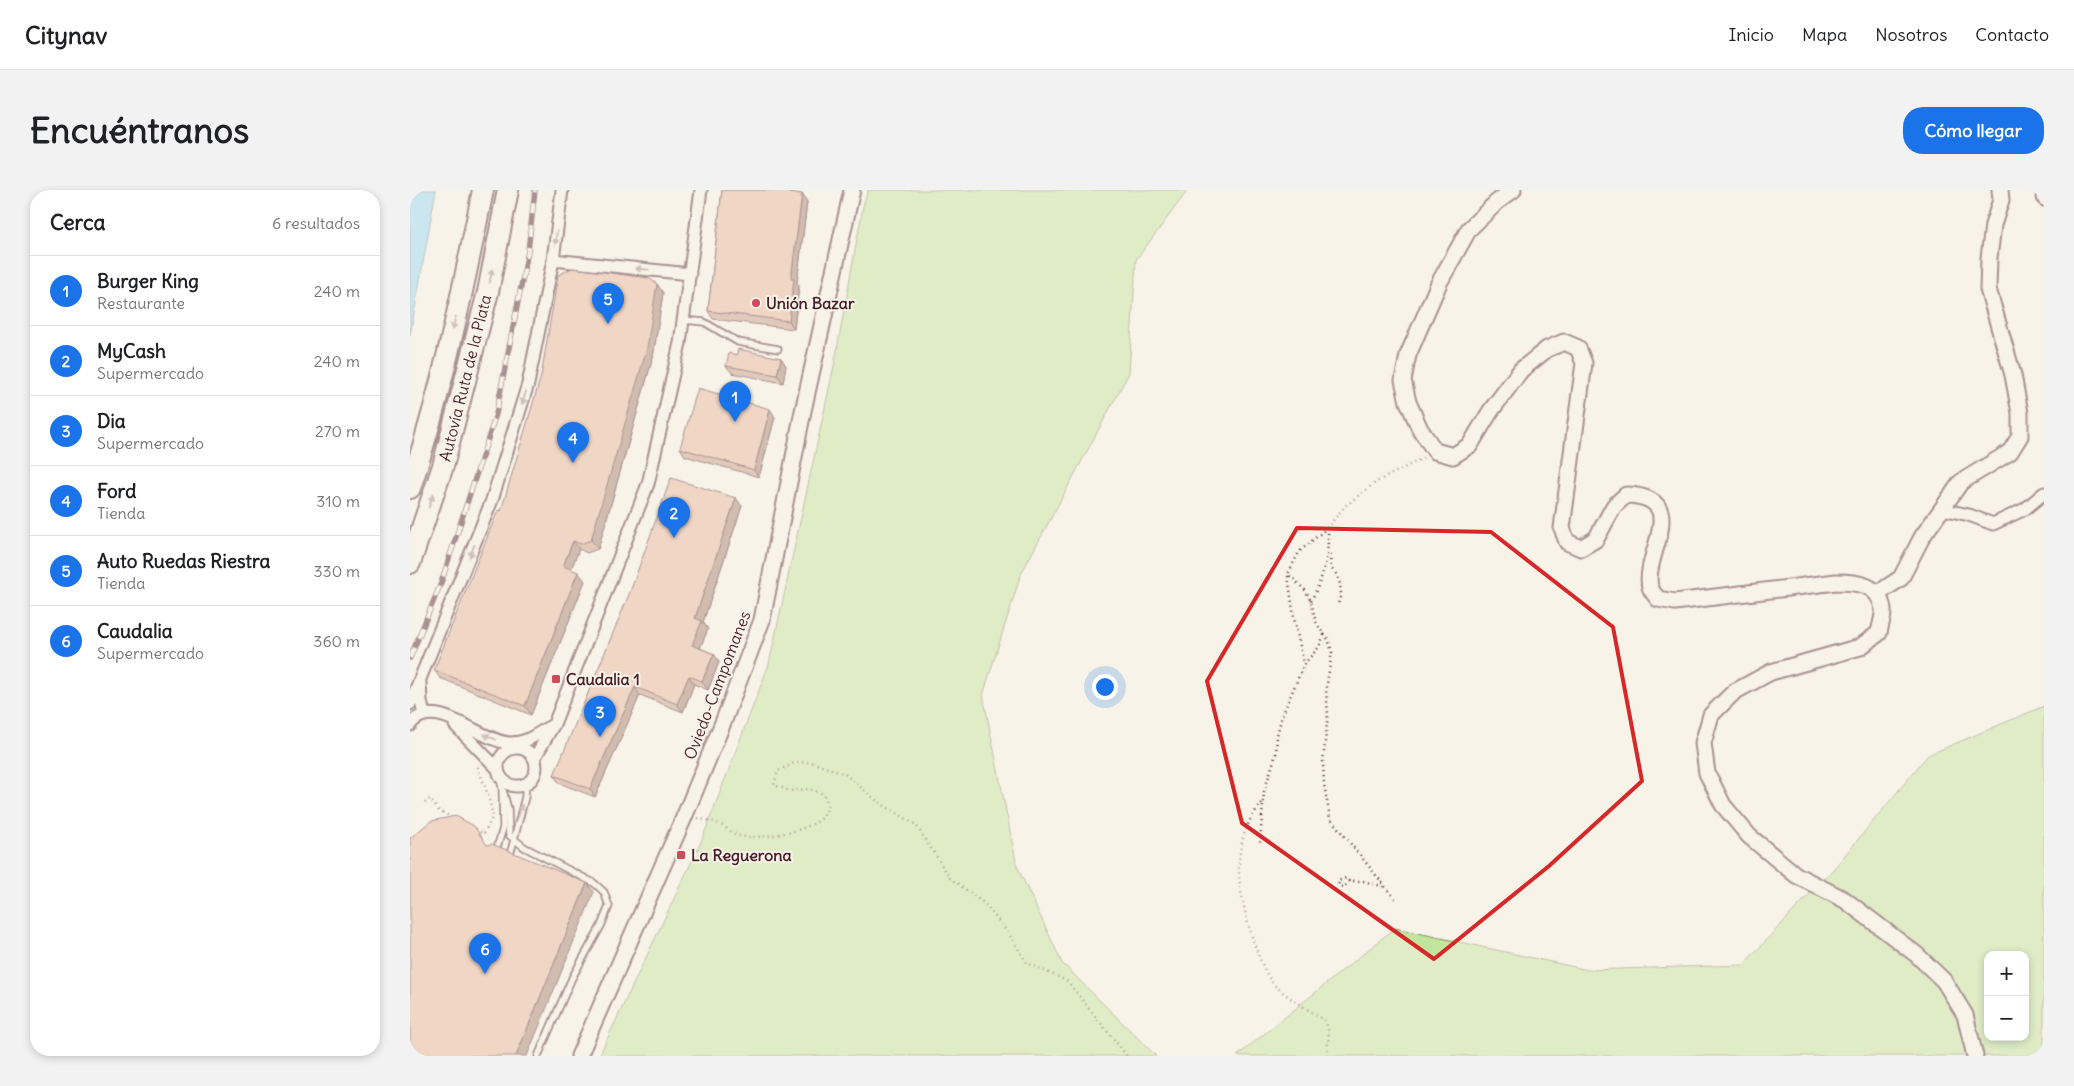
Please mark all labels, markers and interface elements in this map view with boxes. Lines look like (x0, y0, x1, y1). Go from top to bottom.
text: Citynav (25, 20, 107, 50)
text: Inicio (1728, 23, 1774, 46)
text: Mapa (1802, 23, 1847, 46)
text: Nosotros (1875, 23, 1947, 46)
text: Contacto (1975, 23, 2049, 46)
button: Cómo llegar (1903, 107, 2044, 154)
text: Encuéntranos (30, 108, 249, 152)
text: Cerca (50, 209, 105, 236)
text: 6 resultados (272, 213, 360, 233)
one-way arrow (552, 231, 560, 247)
one-way arrow (634, 265, 650, 273)
one-way arrow (487, 267, 495, 283)
text: Burger King (97, 269, 199, 293)
text: 1 (63, 281, 69, 301)
text: 240 m (314, 281, 360, 301)
pin: 5 (592, 283, 624, 324)
text: Restaurante (97, 293, 185, 313)
street label: Autovía Ruta de la Plata (435, 293, 495, 463)
place label: Unión Bazar (766, 293, 855, 313)
marker: Unión Bazar (750, 297, 762, 309)
one-way arrow (450, 316, 458, 331)
text: MyCash (97, 339, 166, 363)
text: 2 (62, 351, 70, 371)
text: 240 m (314, 351, 360, 371)
text: Supermercado (97, 363, 204, 383)
pin: 1 (719, 381, 751, 422)
one-way arrow (519, 390, 527, 405)
text: Dia (97, 409, 126, 433)
text: 3 (61, 421, 71, 441)
text: 270 m (315, 421, 360, 441)
pin: 4 (557, 422, 589, 463)
text: Supermercado (97, 433, 204, 453)
text: Ford (97, 479, 136, 503)
text: 4 (61, 491, 71, 511)
text: 310 m (316, 491, 360, 511)
one-way arrow (428, 493, 435, 508)
pin: 2 (658, 497, 690, 538)
text: Tienda (97, 503, 145, 523)
one-way arrow (467, 544, 475, 558)
text: Auto Ruedas Riestra (97, 549, 270, 573)
text: 5 (61, 561, 71, 581)
text: 330 m (313, 561, 360, 581)
text: Tienda (97, 573, 145, 593)
street label: Oviedo-Campomanes (679, 608, 755, 762)
text: Caudalia (97, 619, 173, 643)
text: 6 (61, 631, 71, 651)
text: 360 m (313, 631, 360, 651)
text: Supermercado (97, 643, 204, 663)
place label: Caudalia 1 (566, 669, 640, 689)
marker: Caudalia 1 (550, 673, 562, 685)
your location (1092, 674, 1118, 700)
pin: 3 (584, 696, 616, 737)
one-way arrow (483, 732, 497, 740)
one-way arrow (517, 804, 525, 819)
place label: La Reguerona (691, 845, 792, 866)
marker: La Reguerona (675, 849, 687, 861)
pin: 6 (469, 933, 501, 974)
map controls (1984, 951, 2029, 1041)
button: + (1984, 951, 2029, 996)
button: − (1984, 996, 2029, 1041)

